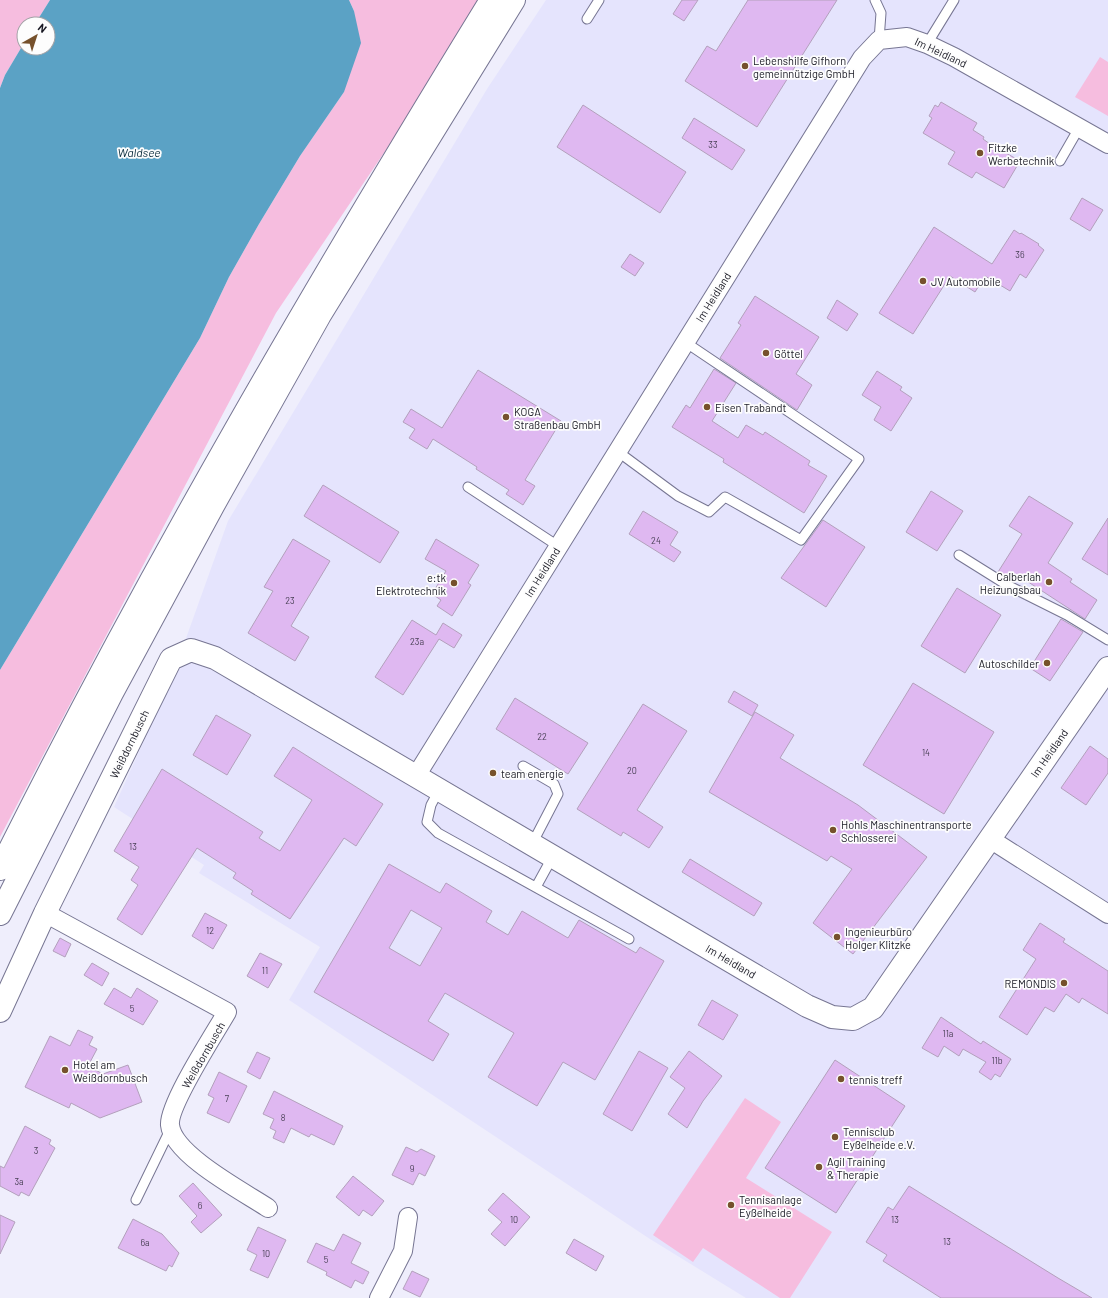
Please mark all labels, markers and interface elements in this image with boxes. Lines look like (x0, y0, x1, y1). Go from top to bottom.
north arrow (16, 16, 56, 56)
text: N (36, 20, 50, 35)
street label: Im Heidland (913, 34, 969, 70)
place label: Lebenshilfe Gifhorn gemeinnützige GmbH (753, 54, 855, 80)
marker: Lebenshilfe Gifhorn gemeinnützige GmbH (740, 61, 750, 71)
house number: 33 (708, 139, 718, 150)
place label: Fitzke Werbetechnik (988, 141, 1055, 167)
water label: Waldsee (117, 145, 161, 159)
marker: Fitzke Werbetechnik (975, 148, 985, 158)
house number: 36 (1015, 249, 1025, 260)
street label: Im Heidland (693, 270, 733, 324)
place label: JV Automobile (931, 275, 1001, 288)
marker: JV Automobile (918, 276, 928, 286)
place label: Göttel (774, 347, 803, 360)
marker: Göttel (761, 348, 771, 358)
place label: Eisen Trabandt (715, 401, 787, 414)
marker: Eisen Trabandt (702, 402, 712, 412)
place label: KOGA Straßenbau GmbH (514, 405, 601, 431)
marker: KOGA Straßenbau GmbH (501, 412, 511, 422)
house number: 24 (651, 535, 661, 546)
street label: Im Heidland (522, 545, 562, 599)
place label: Calberlah Heizungsbau (980, 570, 1041, 596)
place label: e:tk Elektrotechnik (376, 571, 446, 597)
marker: Calberlah Heizungsbau (1044, 577, 1054, 587)
marker: e:tk Elektrotechnik (449, 578, 459, 588)
house number: 23 (285, 595, 295, 606)
house number: 23a (410, 636, 424, 647)
place label: Autoschilder (978, 657, 1039, 670)
marker: Autoschilder (1042, 658, 1052, 668)
street label: Weißdornbusch (107, 708, 151, 780)
street label: Im Heidland (1028, 726, 1070, 780)
house number: 22 (537, 731, 547, 742)
house number: 14 (922, 747, 930, 758)
house number: 20 (627, 765, 637, 776)
place label: team energie (501, 767, 564, 780)
marker: team energie (488, 768, 498, 778)
place label: Hohls Maschinentransporte Schlosserei (841, 818, 972, 844)
marker: Hohls Maschinentransporte Schlosserei (828, 825, 838, 835)
house number: 13 (129, 841, 137, 852)
house number: 12 (206, 925, 214, 936)
place label: Ingenieurbüro Holger Klitzke (845, 925, 912, 951)
marker: Ingenieurbüro Holger Klitzke (832, 932, 842, 942)
street label: Im Heidland (703, 941, 759, 981)
house number: 11 (262, 965, 268, 976)
place label: REMONDIS (1005, 977, 1056, 990)
marker: REMONDIS (1059, 978, 1069, 988)
house number: 5 (130, 1003, 135, 1014)
street label: Weißdornbusch (179, 1019, 227, 1091)
house number: 11a (943, 1028, 953, 1039)
house number: 11b (991, 1055, 1003, 1066)
place label: Hotel am Weißdornbusch (73, 1058, 148, 1084)
marker: Hotel am Weißdornbusch (60, 1065, 70, 1075)
place label: tennis treff (849, 1073, 903, 1086)
marker: tennis treff (836, 1074, 846, 1084)
house number: 7 (225, 1093, 230, 1104)
house number: 8 (281, 1112, 286, 1123)
place label: Tennisclub Eyßelheide e.V. (843, 1125, 915, 1151)
marker: Tennisclub Eyßelheide e.V. (830, 1132, 840, 1142)
house number: 3 (34, 1145, 39, 1156)
place label: Agil Training & Therapie (827, 1155, 886, 1181)
marker: Agil Training & Therapie (814, 1162, 824, 1172)
house number: 9 (410, 1163, 415, 1174)
house number: 3a (14, 1176, 24, 1187)
place label: Tennisanlage Eyßelheide (739, 1193, 802, 1219)
house number: 6 (198, 1200, 203, 1211)
marker: Tennisanlage Eyßelheide (726, 1200, 736, 1210)
house number: 10 (510, 1214, 518, 1225)
house number: 13 (891, 1214, 899, 1225)
house number: 13 (943, 1236, 951, 1247)
house number: 6a (140, 1237, 150, 1248)
house number: 10 (262, 1248, 270, 1259)
house number: 5 (324, 1254, 329, 1265)

